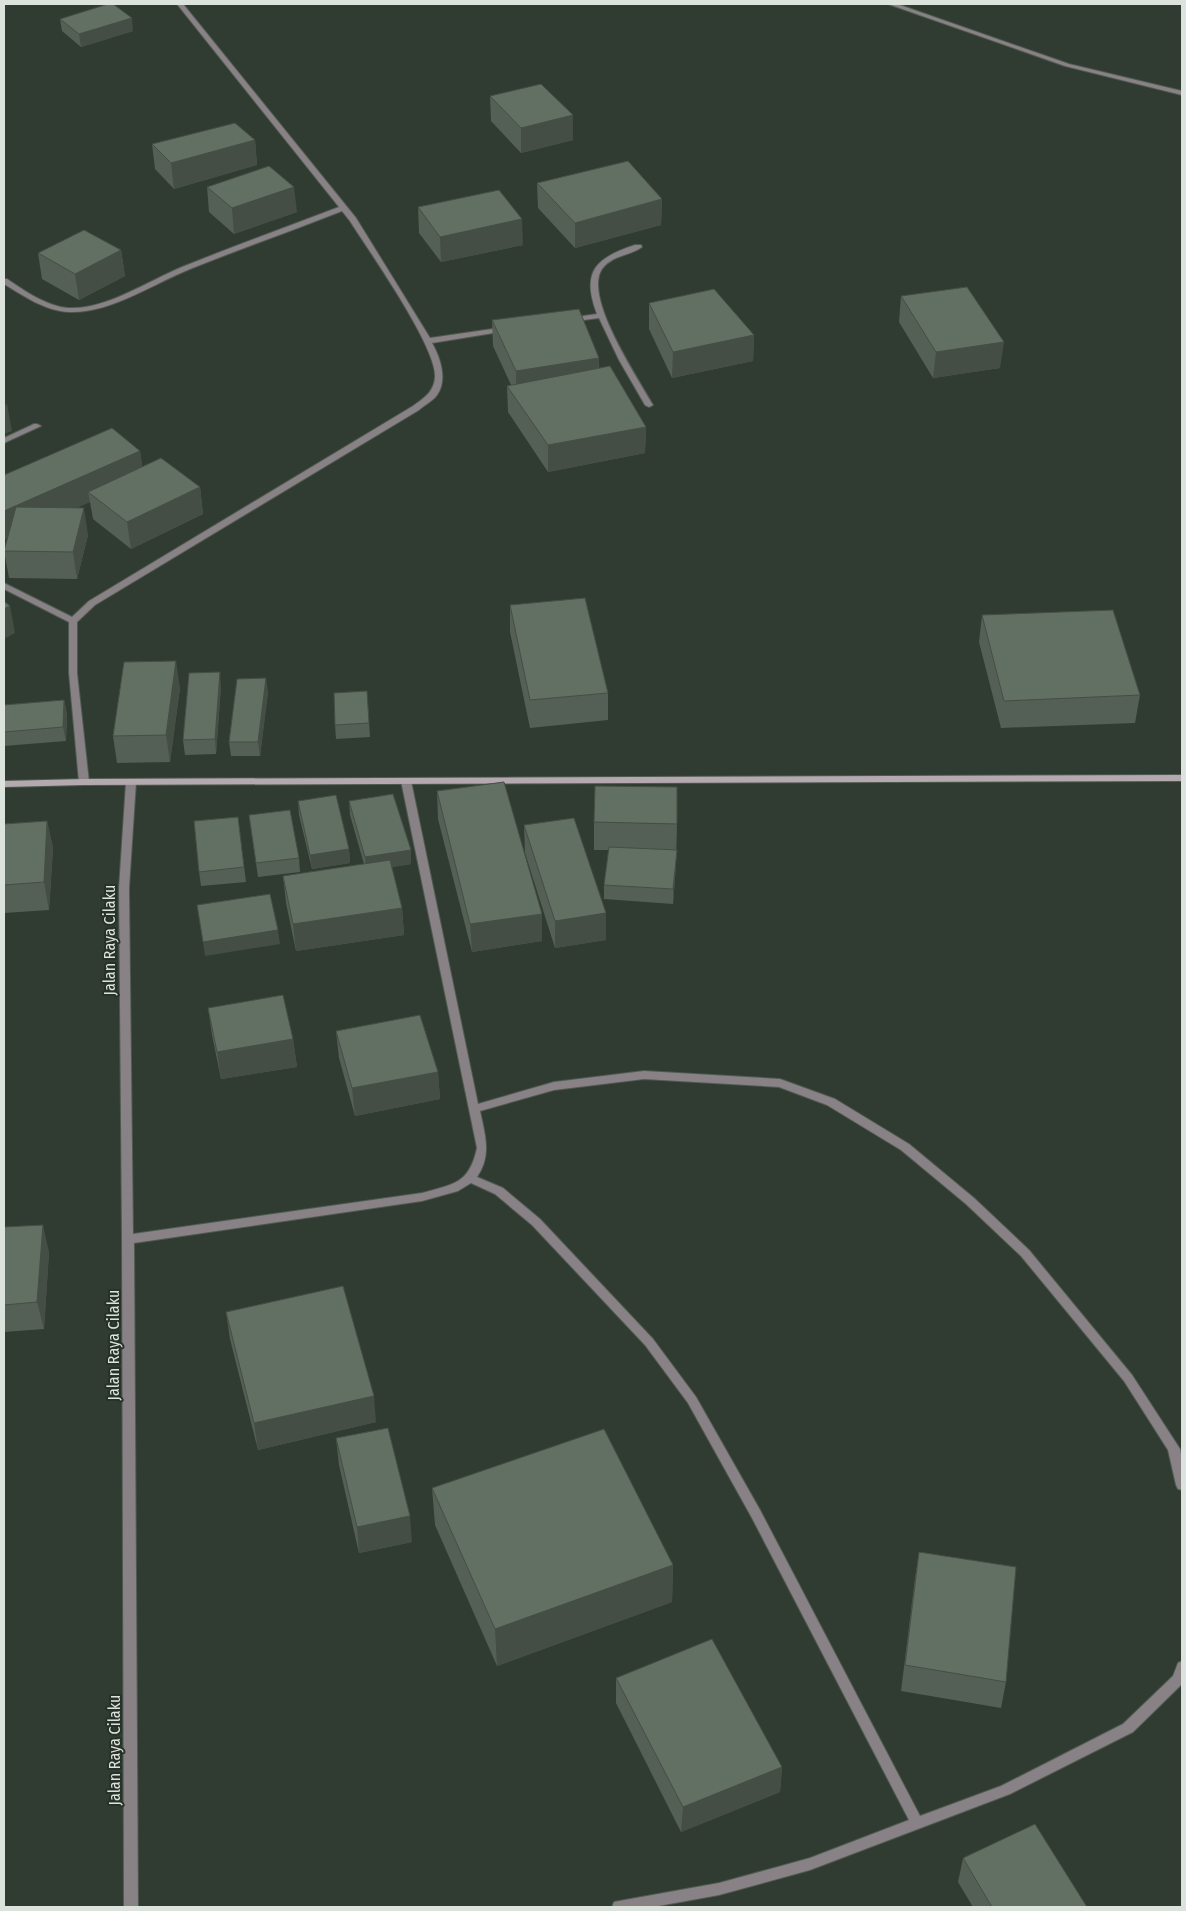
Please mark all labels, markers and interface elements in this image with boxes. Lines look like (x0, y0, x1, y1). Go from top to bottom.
street label: Jalan Raya Cilaku (100, 885, 119, 995)
street label: Jalan Raya Cilaku (104, 1290, 123, 1400)
street label: Jalan Raya Cilaku (105, 1695, 124, 1805)

